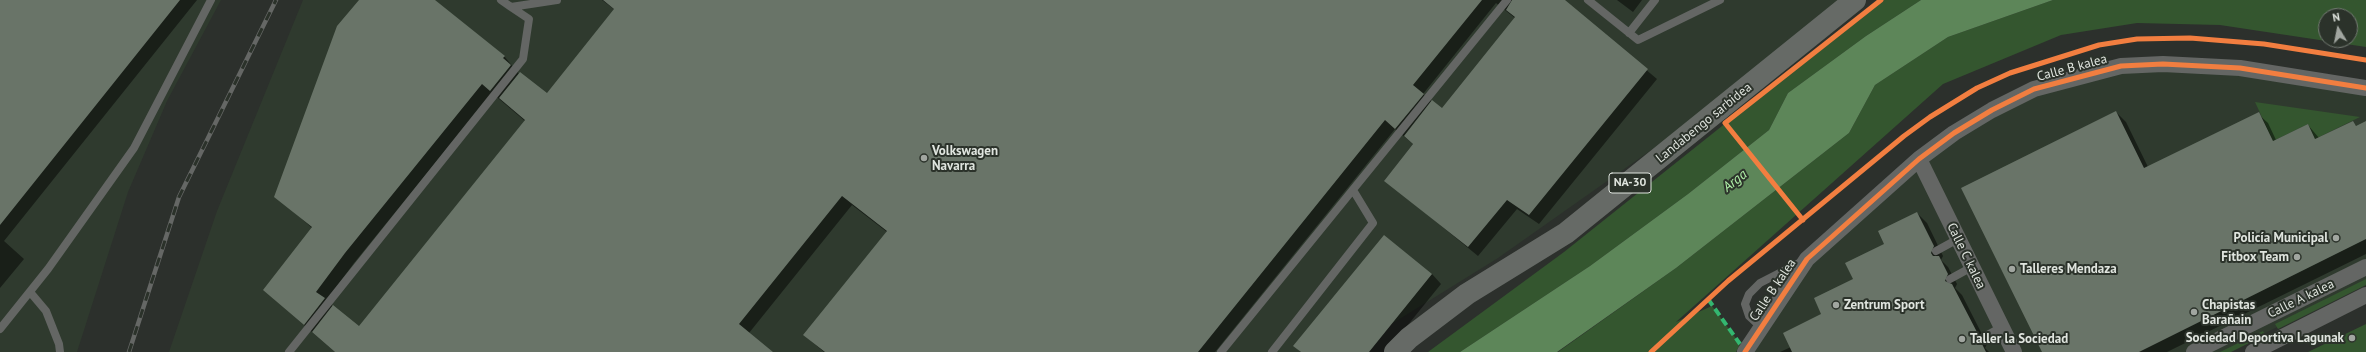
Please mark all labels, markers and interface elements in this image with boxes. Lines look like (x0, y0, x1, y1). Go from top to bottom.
north arrow (2318, 8, 2358, 48)
text: N (2331, 10, 2341, 25)
street label: Calle B kalea (2035, 51, 2109, 85)
street label: Landabengo sarbidea (1653, 80, 1755, 166)
place label: Volkswagen Navarra (932, 143, 998, 174)
marker: Volkswagen Navarra (919, 153, 929, 163)
water label: Arga (1719, 166, 1751, 196)
road number: NA-30 (1609, 173, 1651, 193)
street label: Calle C kalea (1943, 220, 1989, 292)
place label: Policía Municipal (2233, 230, 2328, 246)
marker: Policía Municipal (2331, 233, 2341, 243)
place label: Fitbox Team (2221, 249, 2289, 265)
marker: Fitbox Team (2292, 252, 2302, 262)
street label: Calle B kalea (1746, 256, 1800, 324)
place label: Talleres Mendaza (2020, 261, 2117, 277)
marker: Talleres Mendaza (2007, 264, 2017, 274)
street label: Calle A kalea (2265, 276, 2337, 322)
place label: Zentrum Sport (1844, 297, 1924, 313)
place label: Chapistas Barañain (2202, 297, 2255, 328)
marker: Zentrum Sport (1831, 300, 1841, 310)
marker: Chapistas Barañain (2189, 307, 2199, 317)
place label: Sociedad Deportiva Lagunak (2186, 330, 2344, 346)
place label: Taller la Sociedad (1970, 331, 2068, 347)
marker: Sociedad Deportiva Lagunak (2347, 333, 2357, 343)
marker: Taller la Sociedad (1957, 334, 1967, 344)

